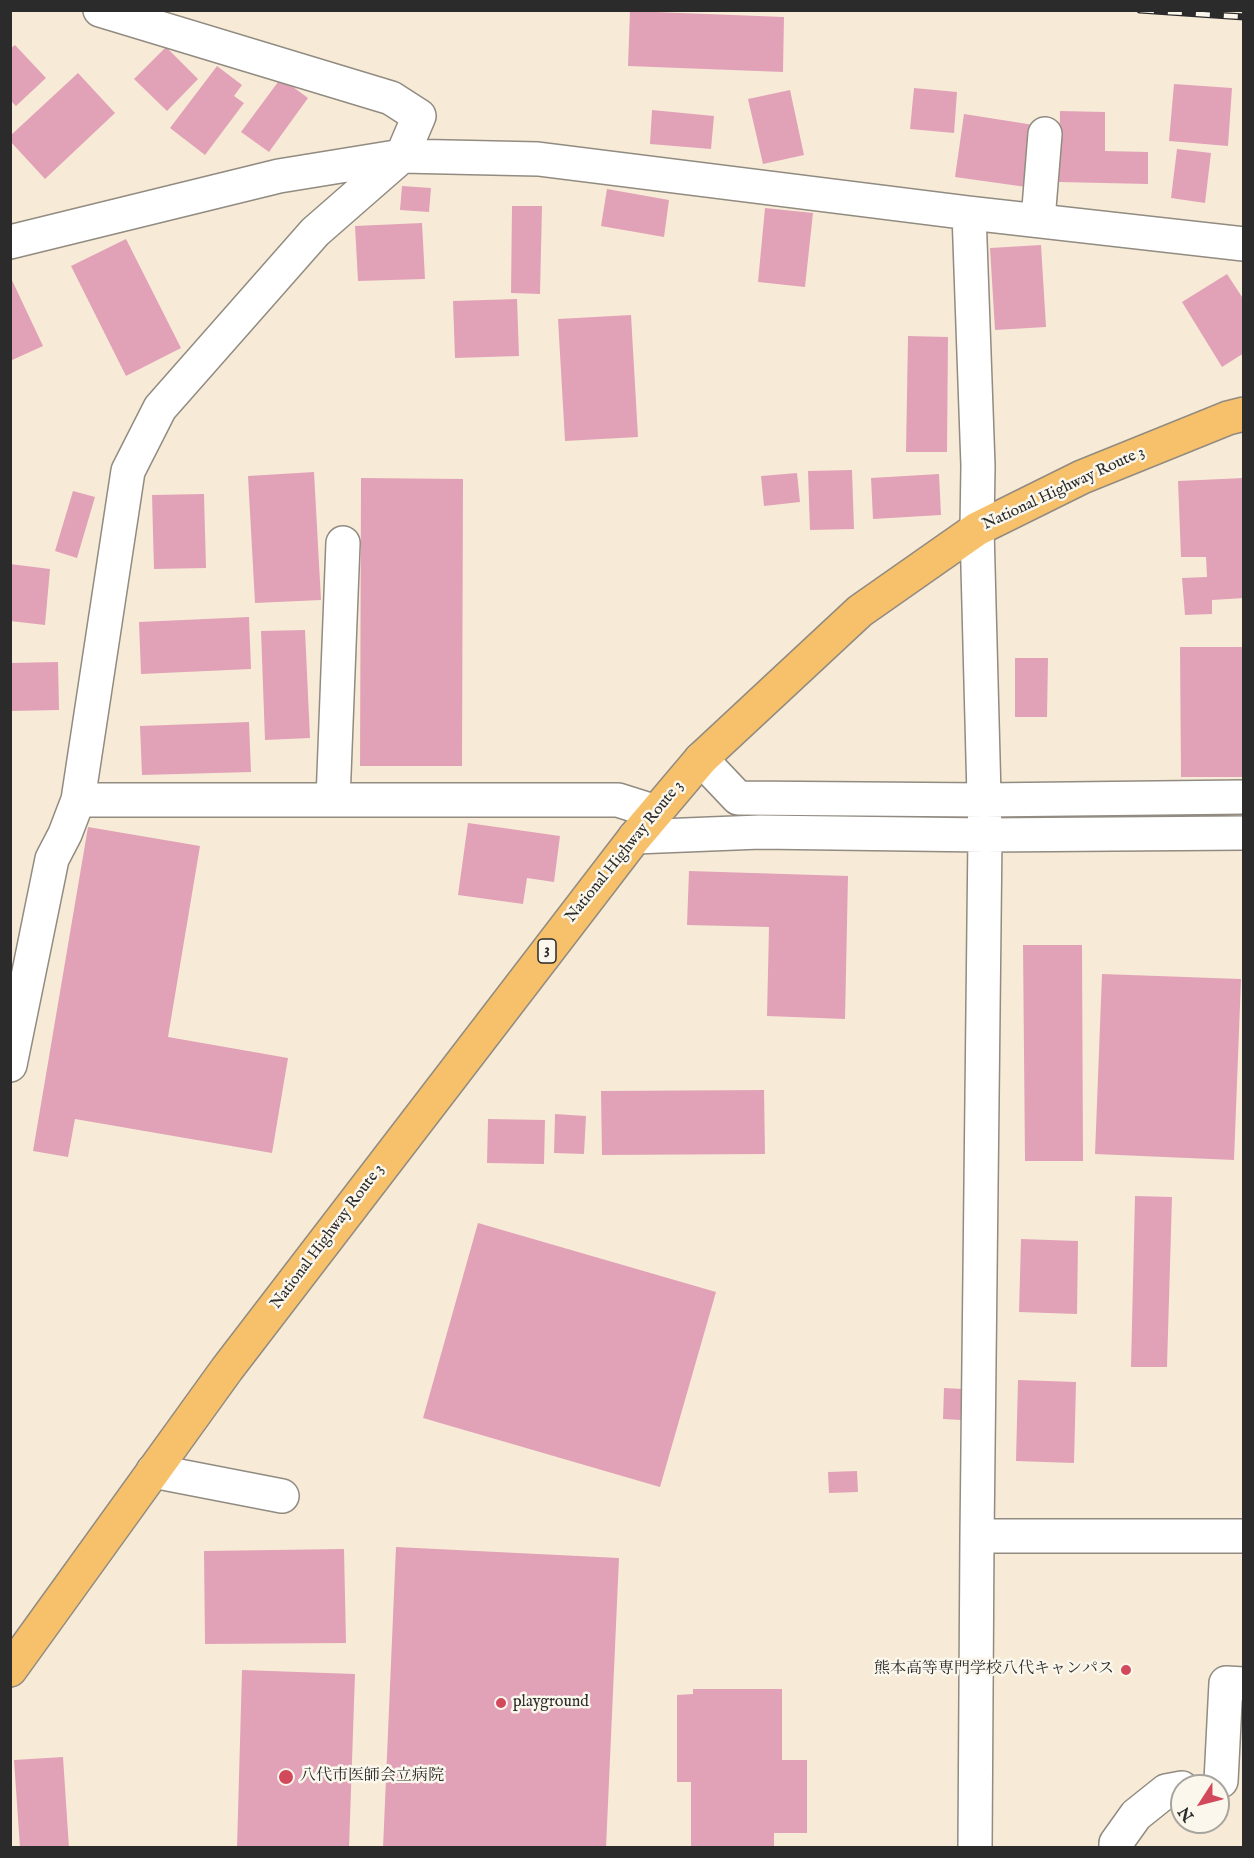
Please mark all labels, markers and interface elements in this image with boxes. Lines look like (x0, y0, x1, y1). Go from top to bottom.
street label: National Highway Route 3 (980, 443, 1148, 535)
street label: National Highway Route 3 (562, 777, 688, 927)
road number: 3 (538, 939, 556, 963)
street label: National Highway Route 3 (267, 1161, 389, 1313)
place label: 熊本高等専門学校八代キャンパス (874, 1660, 1114, 1680)
marker: 熊本高等専門学校八代キャンパス (1119, 1663, 1133, 1677)
place label: playground (513, 1693, 589, 1713)
marker: playground (494, 1696, 508, 1710)
place label: 八代市医師会立病院 (300, 1767, 444, 1787)
marker: 八代市医師会立病院 (277, 1768, 295, 1786)
north arrow (1170, 1774, 1230, 1834)
text: N (1175, 1802, 1199, 1825)

